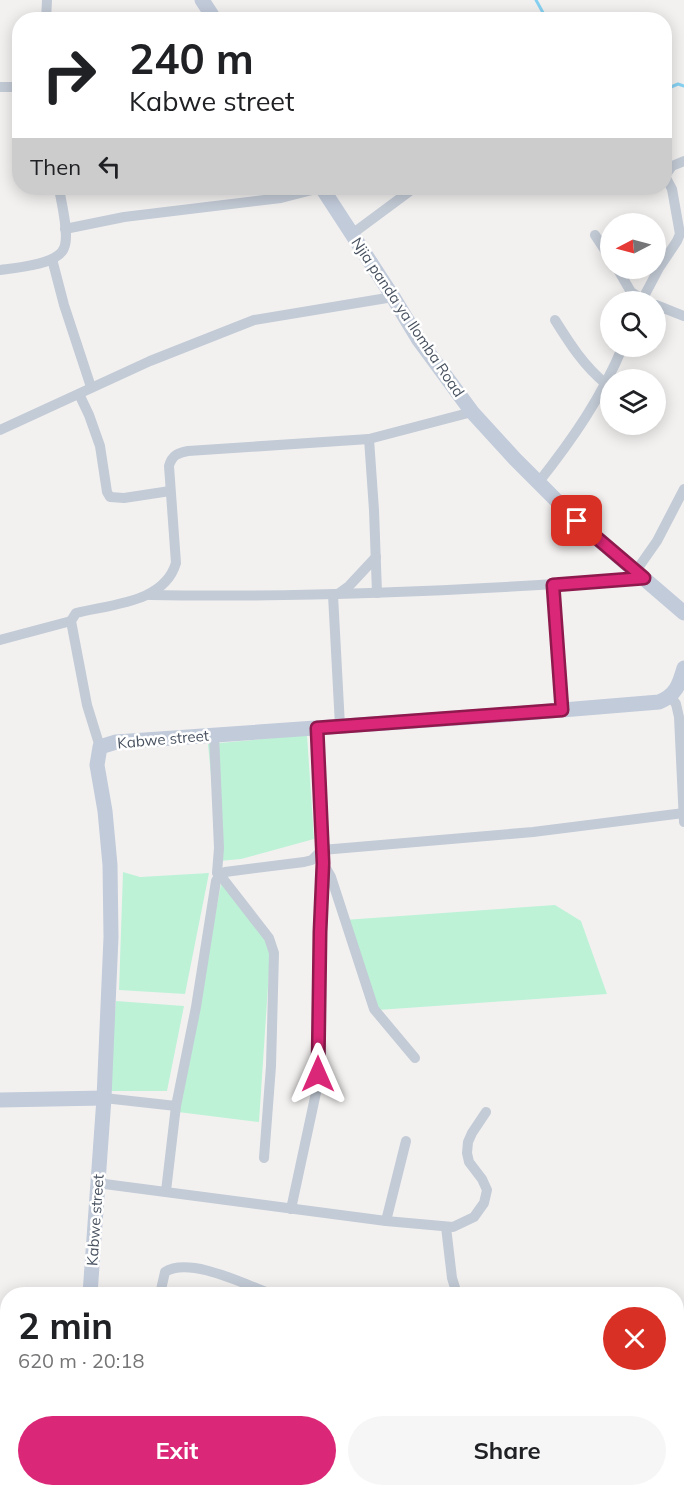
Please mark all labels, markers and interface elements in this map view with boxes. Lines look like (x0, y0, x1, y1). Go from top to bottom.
text: 240 m (129, 32, 254, 85)
icon: right (30, 36, 108, 114)
text: Kabwe street (129, 84, 294, 118)
icon: left (93, 150, 126, 183)
text: Then (30, 153, 81, 181)
north arrow (600, 213, 666, 279)
map controls (600, 213, 666, 435)
street label: Njia panda ya Ilomba Road (347, 234, 469, 400)
button: search (600, 291, 666, 357)
button: layers (600, 369, 666, 435)
pin (551, 495, 602, 546)
icon: arrive (560, 504, 593, 537)
street label: Kabwe street (116, 726, 210, 752)
position arrow (286, 1042, 350, 1106)
street label: Kabwe street (82, 1173, 108, 1267)
text: 2 min (18, 1303, 113, 1348)
button: close (603, 1307, 666, 1370)
text: 620 m · 20:18 (18, 1348, 144, 1373)
button: Exit (18, 1416, 336, 1485)
button: Share (348, 1416, 666, 1485)

